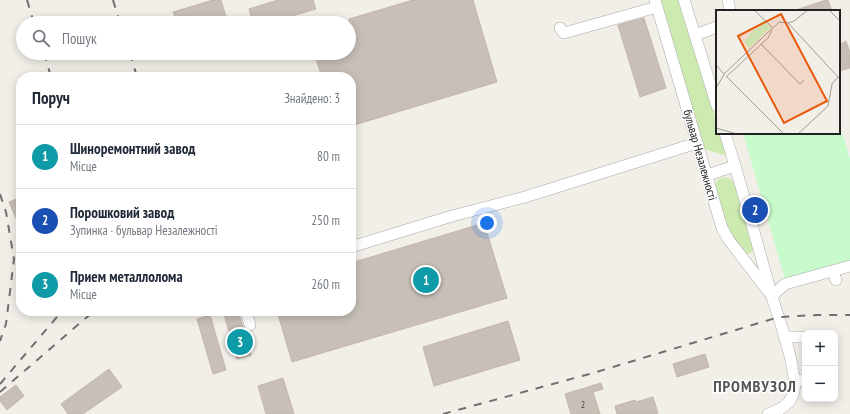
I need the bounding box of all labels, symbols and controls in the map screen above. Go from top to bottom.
inset map [716,10,840,134]
search box [16,16,356,60]
icon: search [30,27,52,49]
text: Пошук [62,29,97,48]
text: Поруч [32,87,70,109]
text: Знайдено: 3 [284,90,340,107]
street label: бульвар Незалежності [680,108,721,202]
text: Шиноремонтний завод [70,139,195,158]
text: 1 [42,148,48,165]
text: 80 m [317,148,340,165]
text: Місце [70,158,97,175]
pin: 2 [742,195,768,225]
text: Порошковий завод [70,203,174,222]
text: 2 [42,212,48,229]
text: 250 m [311,212,340,229]
your location [477,213,497,233]
text: Зупинка · бульвар Незалежності [70,222,218,239]
pin: 1 [413,265,439,295]
text: Прием металлолома [70,267,183,286]
text: 3 [42,276,48,293]
text: 260 m [311,276,340,293]
text: Місце [70,286,97,303]
pin: 3 [227,327,253,357]
map controls [802,330,838,402]
button: + [802,330,838,366]
button: − [802,366,838,402]
district label: ПРОМВУЗОЛ [713,376,797,396]
house number: 2 [581,398,585,411]

